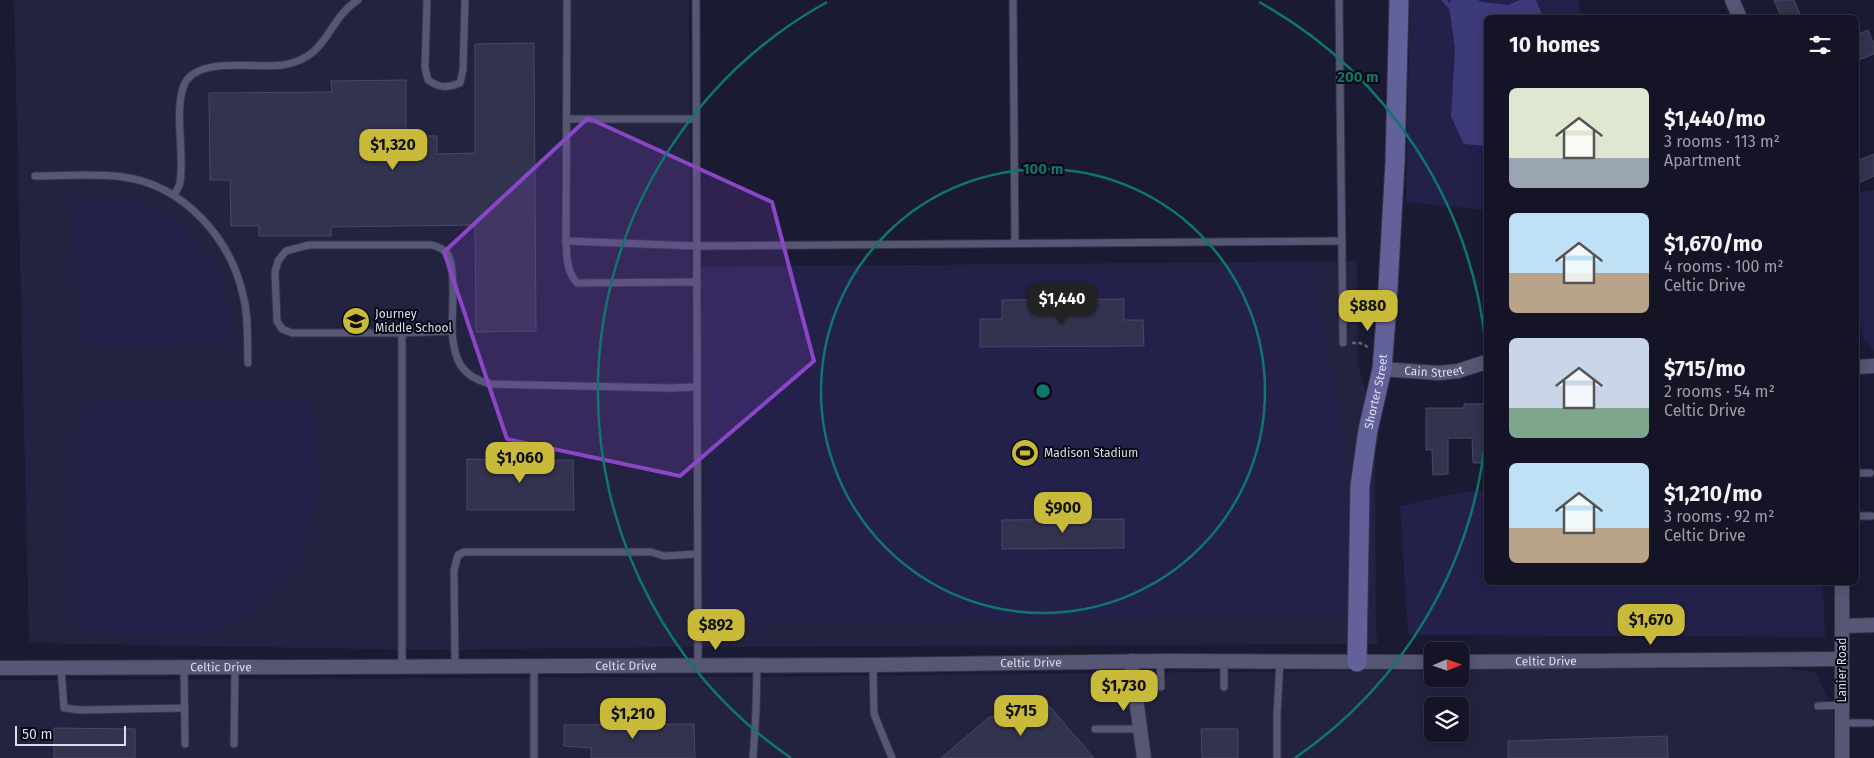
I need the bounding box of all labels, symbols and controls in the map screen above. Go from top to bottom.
icon: filters [1806,31,1834,59]
text: 10 homes [1509,32,1600,58]
text: 200 m [1337,68,1379,86]
text: $1,440/mo [1664,106,1765,132]
icon: home [1549,108,1609,168]
pin: $1,320 [352,128,434,171]
text: 3 rooms · 113 m² [1664,132,1780,151]
text: $1,320 [370,135,416,154]
text: Apartment [1664,151,1741,170]
text: 100 m [1023,160,1063,178]
text: $1,670/mo [1664,231,1763,257]
icon: home [1549,233,1609,293]
text: 4 rooms · 100 m² [1664,257,1784,276]
text: Celtic Drive [1664,276,1746,295]
pin: $1,440 [1021,282,1103,325]
text: $1,440 [1039,289,1085,308]
pin: $880 [1338,290,1398,332]
text: $880 [1350,296,1386,315]
school or university icon: Journey Middle School [341,306,371,336]
place label: Journey Middle School [375,307,453,335]
street label: Shorter Street [1361,353,1390,430]
text: $715/mo [1664,356,1746,382]
icon: home [1549,358,1609,418]
street label: Cain Street [1404,362,1466,380]
centre of rings [1034,382,1052,400]
text: 2 rooms · 54 m² [1664,382,1775,401]
text: Celtic Drive [1664,401,1746,420]
sports icon: Madison Stadium [1010,438,1040,468]
pin: $1,060 [479,442,561,484]
place label: Madison Stadium [1044,446,1138,460]
text: $1,060 [497,448,544,467]
text: $1,210/mo [1664,481,1762,507]
icon: home [1549,483,1609,543]
pin: $900 [1033,492,1093,534]
text: $900 [1045,498,1081,517]
text: 3 rooms · 92 m² [1664,507,1774,526]
text: Celtic Drive [1664,526,1746,545]
pin: $1,670 [1610,604,1692,646]
pin: $892 [686,608,746,651]
text: $1,670 [1629,610,1673,629]
text: $892 [699,615,733,634]
street label: Lanier Road [1835,638,1849,702]
north arrow [1424,642,1469,688]
map controls [1424,642,1469,742]
street label: Celtic Drive [1515,654,1577,669]
street label: Celtic Drive [1000,655,1062,670]
street label: Celtic Drive [595,659,657,673]
street label: Celtic Drive [190,660,252,674]
pin: $1,730 [1083,670,1165,712]
text: $1,730 [1102,676,1146,695]
pin: $715 [991,694,1051,737]
button: layers [1424,697,1469,742]
pin: $1,210 [592,698,674,740]
text: $715 [1005,701,1037,720]
text: $1,210 [611,704,655,723]
scale bar [15,723,126,746]
text: 50 m [22,726,53,743]

